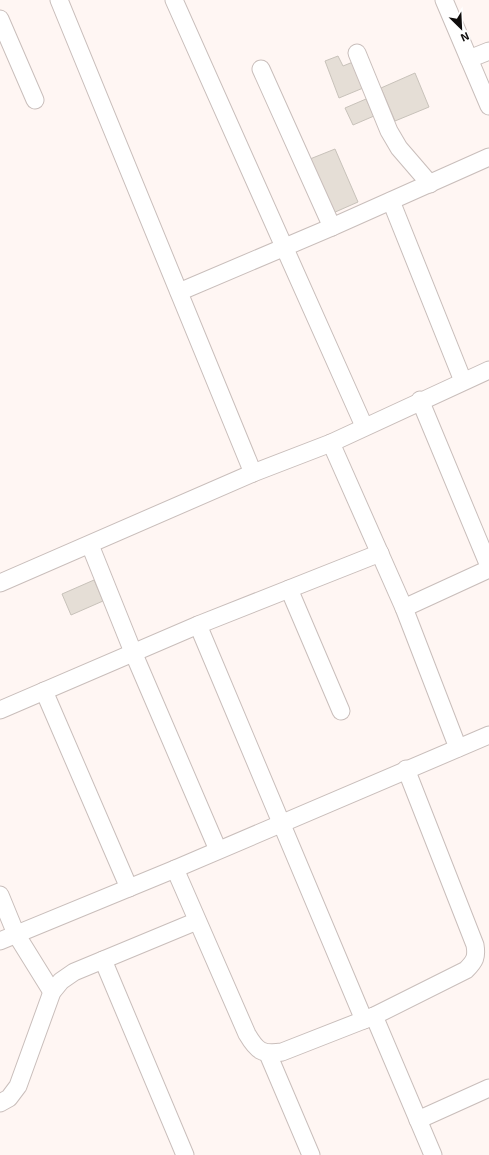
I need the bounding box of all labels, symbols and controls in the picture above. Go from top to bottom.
north arrow [441,8,481,48]
text: N [459,30,472,45]

